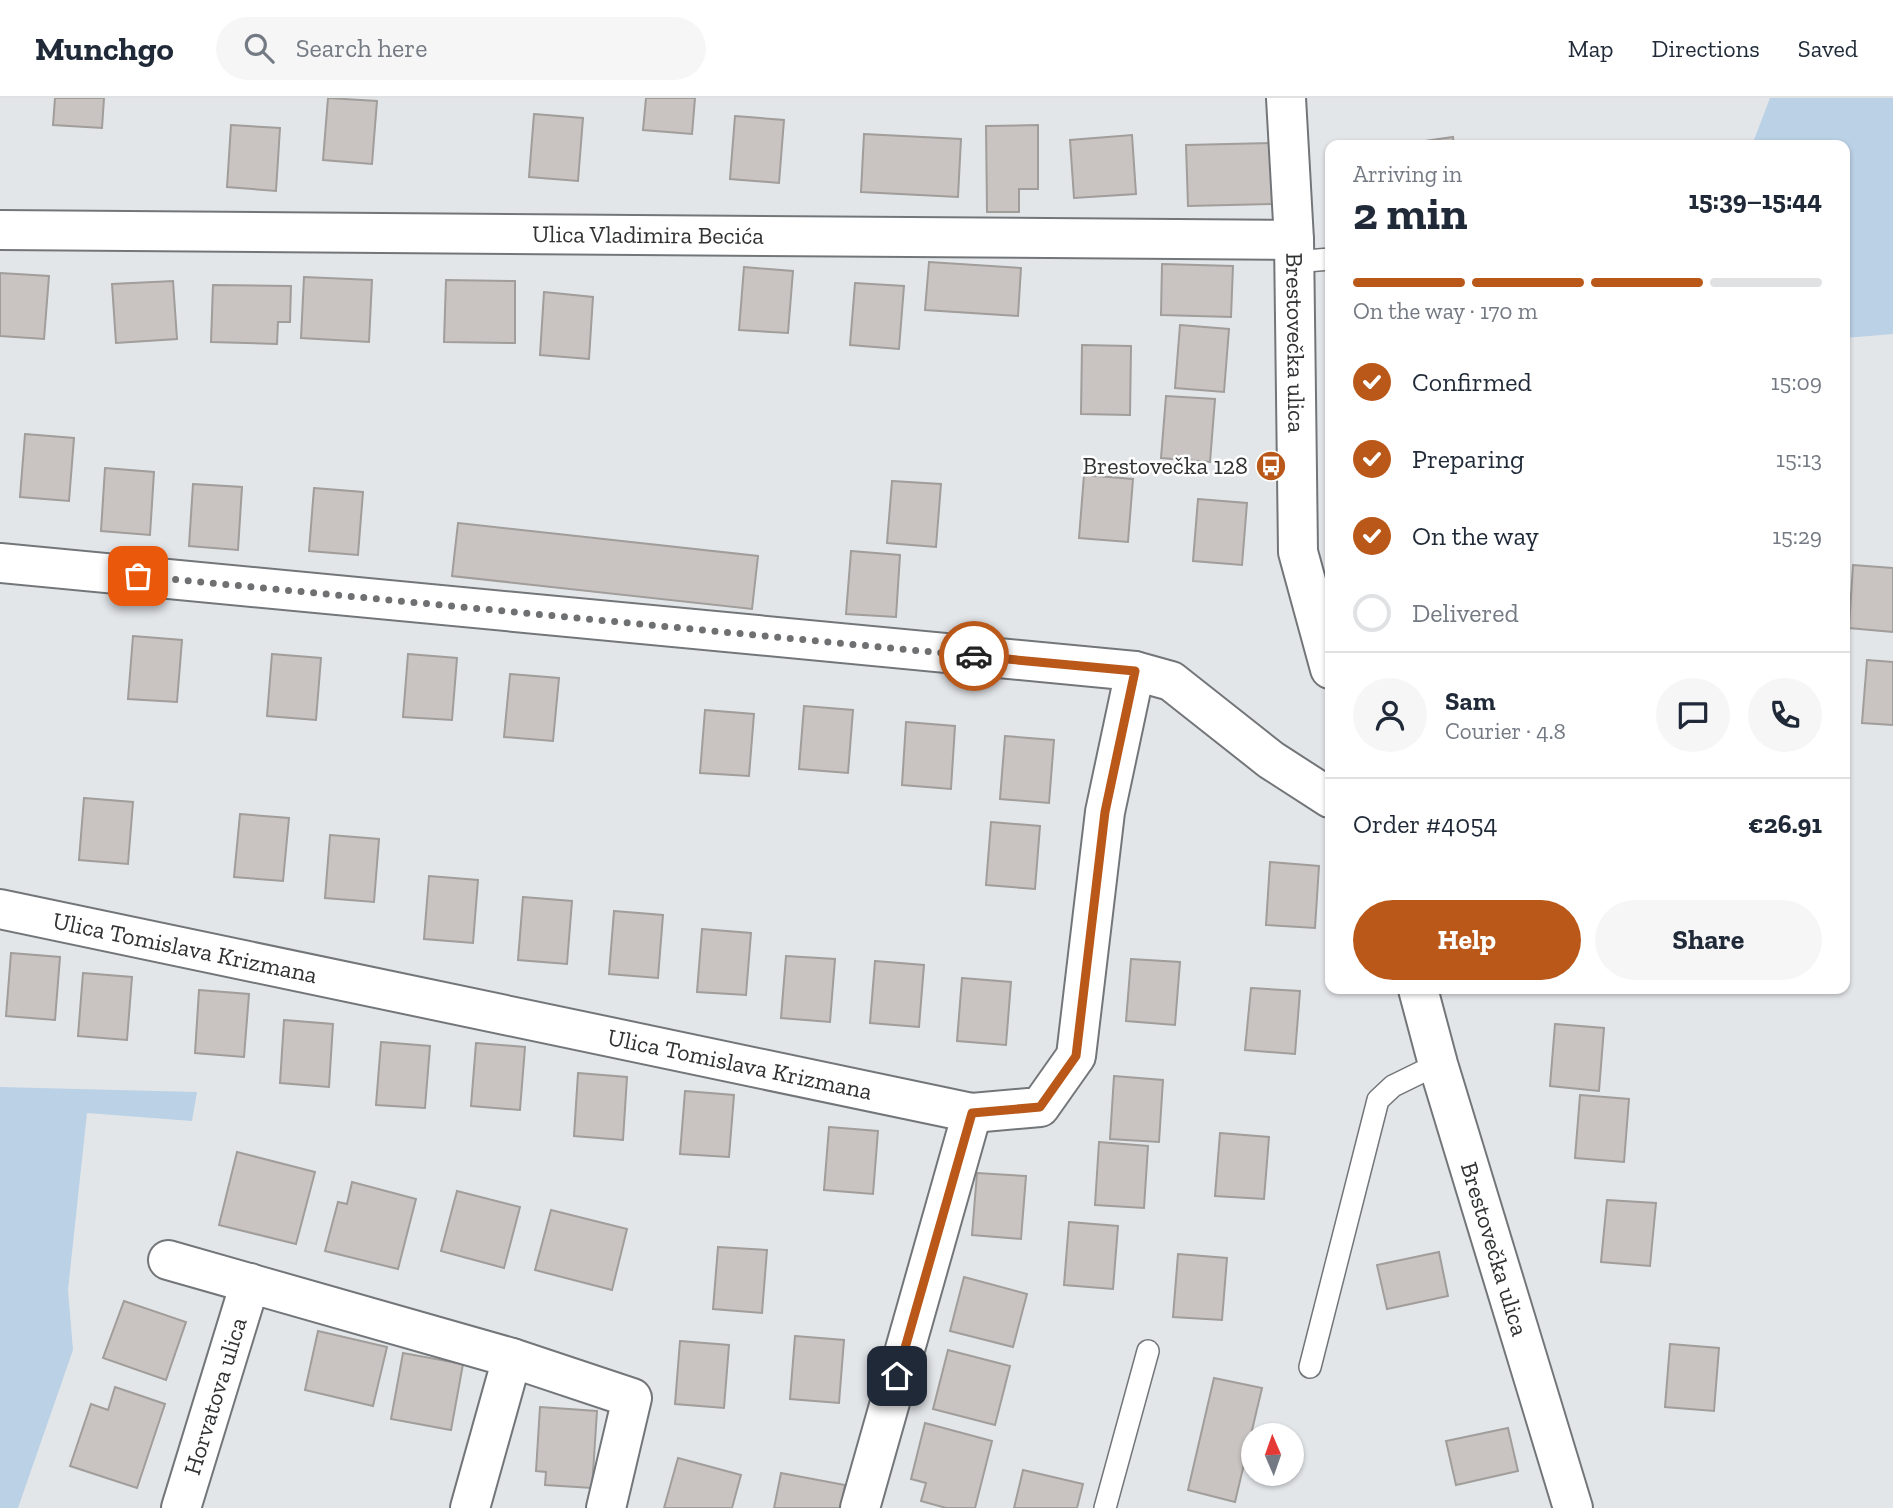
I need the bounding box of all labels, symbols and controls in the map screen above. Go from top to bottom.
search box [216,17,706,80]
text: Munchgo [35,29,174,68]
icon: search [240,29,278,67]
text: Search here [296,32,427,64]
text: Map [1568,34,1614,63]
text: Directions [1652,34,1760,63]
text: Saved [1798,34,1858,63]
text: Arriving in [1353,160,1462,188]
text: 15:39–15:44 [1688,184,1822,216]
text: 2 min [1353,186,1468,241]
street label: Ulica Vladimira Becića [532,219,765,250]
street label: Brestovečka ulica [1280,252,1311,433]
text: On the way · 170 m [1353,297,1538,325]
icon: check [1353,363,1391,401]
text: Confirmed [1412,366,1532,398]
text: 15:09 [1771,368,1822,396]
icon: check [1353,440,1391,478]
text: Preparing [1412,443,1524,475]
text: 15:13 [1776,445,1822,473]
bus stop icon: Brestovečka 128 [1254,449,1288,483]
place label: Brestovečka 128 [1083,451,1248,480]
icon: check [1353,517,1391,555]
text: On the way [1412,520,1539,552]
text: 15:29 [1772,522,1822,550]
pin [108,546,168,606]
icon: bag [119,557,157,595]
text: Delivered [1412,597,1519,629]
courier [939,621,1009,691]
icon: car [955,637,993,675]
button: person [1353,678,1427,752]
button: chat [1656,678,1730,752]
button: phone [1748,678,1822,752]
text: Sam [1445,685,1495,717]
text: Courier · 4.8 [1445,717,1566,745]
text: Order #4054 [1353,808,1497,840]
text: €26.91 [1748,808,1822,840]
button: Help [1353,900,1581,980]
button: Share [1595,900,1822,980]
street label: Ulica Tomislava Krizmana [50,905,320,989]
street label: Ulica Tomislava Krizmana [605,1022,875,1106]
street label: Brestovečka ulica [1455,1158,1535,1340]
street label: Horvatova ulica [177,1313,253,1478]
pin [867,1346,927,1406]
icon: home [878,1357,916,1395]
north arrow [1241,1423,1304,1486]
map controls [1241,1423,1304,1486]

